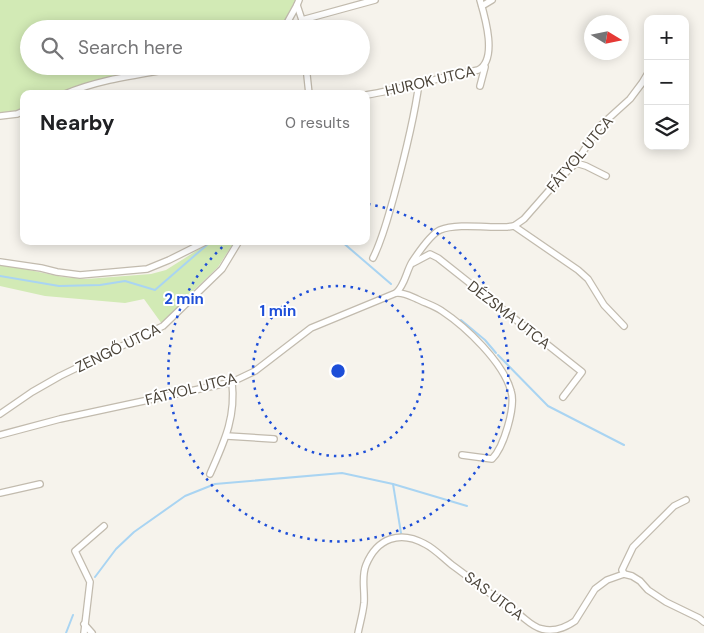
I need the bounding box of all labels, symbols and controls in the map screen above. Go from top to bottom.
north arrow [584,15,629,60]
map controls [644,15,689,150]
button: + [644,15,689,60]
search box [20,20,370,75]
icon: search [38,34,66,62]
text: Search here [78,35,183,60]
button: − [644,60,689,105]
street label: HUROK UTCA [383,61,477,101]
button: layers [644,105,689,150]
text: Nearby [40,109,114,137]
text: 0 results [285,112,350,133]
street label: FÁTYOL UTCA [542,112,618,196]
street label: DÉZSMA UTCA [463,276,555,354]
text: 2 min [164,289,204,309]
text: 1 min [260,301,296,321]
street label: ZENGŐ UTCA [72,319,164,377]
centre of rings [329,362,347,380]
street label: FÁTYOL UTCA [143,368,239,410]
street label: SAS UTCA [460,567,528,625]

